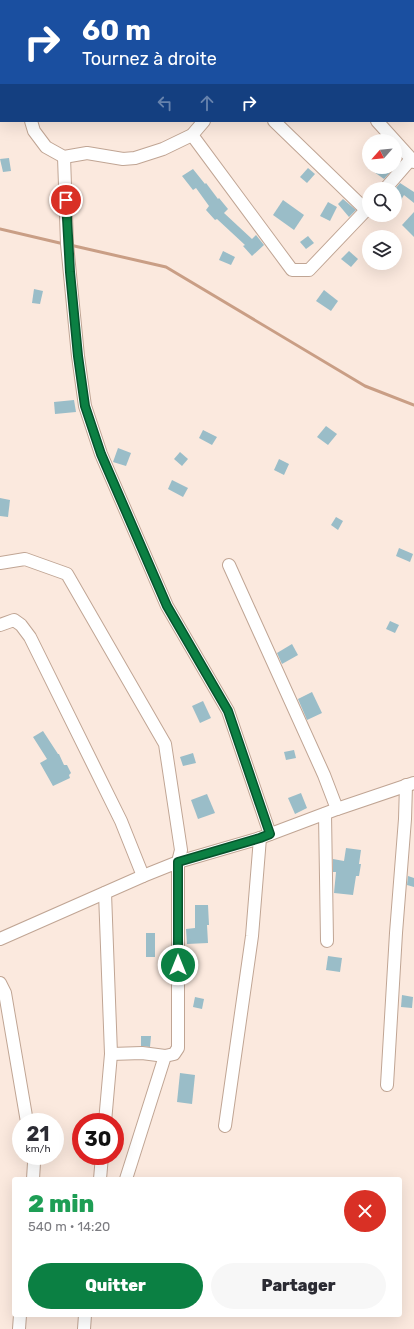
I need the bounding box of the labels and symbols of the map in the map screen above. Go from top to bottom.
north arrow [362,134,402,174]
pin [49,183,83,217]
position arrow [157,944,199,986]
speed limit sign: 30 [72,1113,124,1165]

